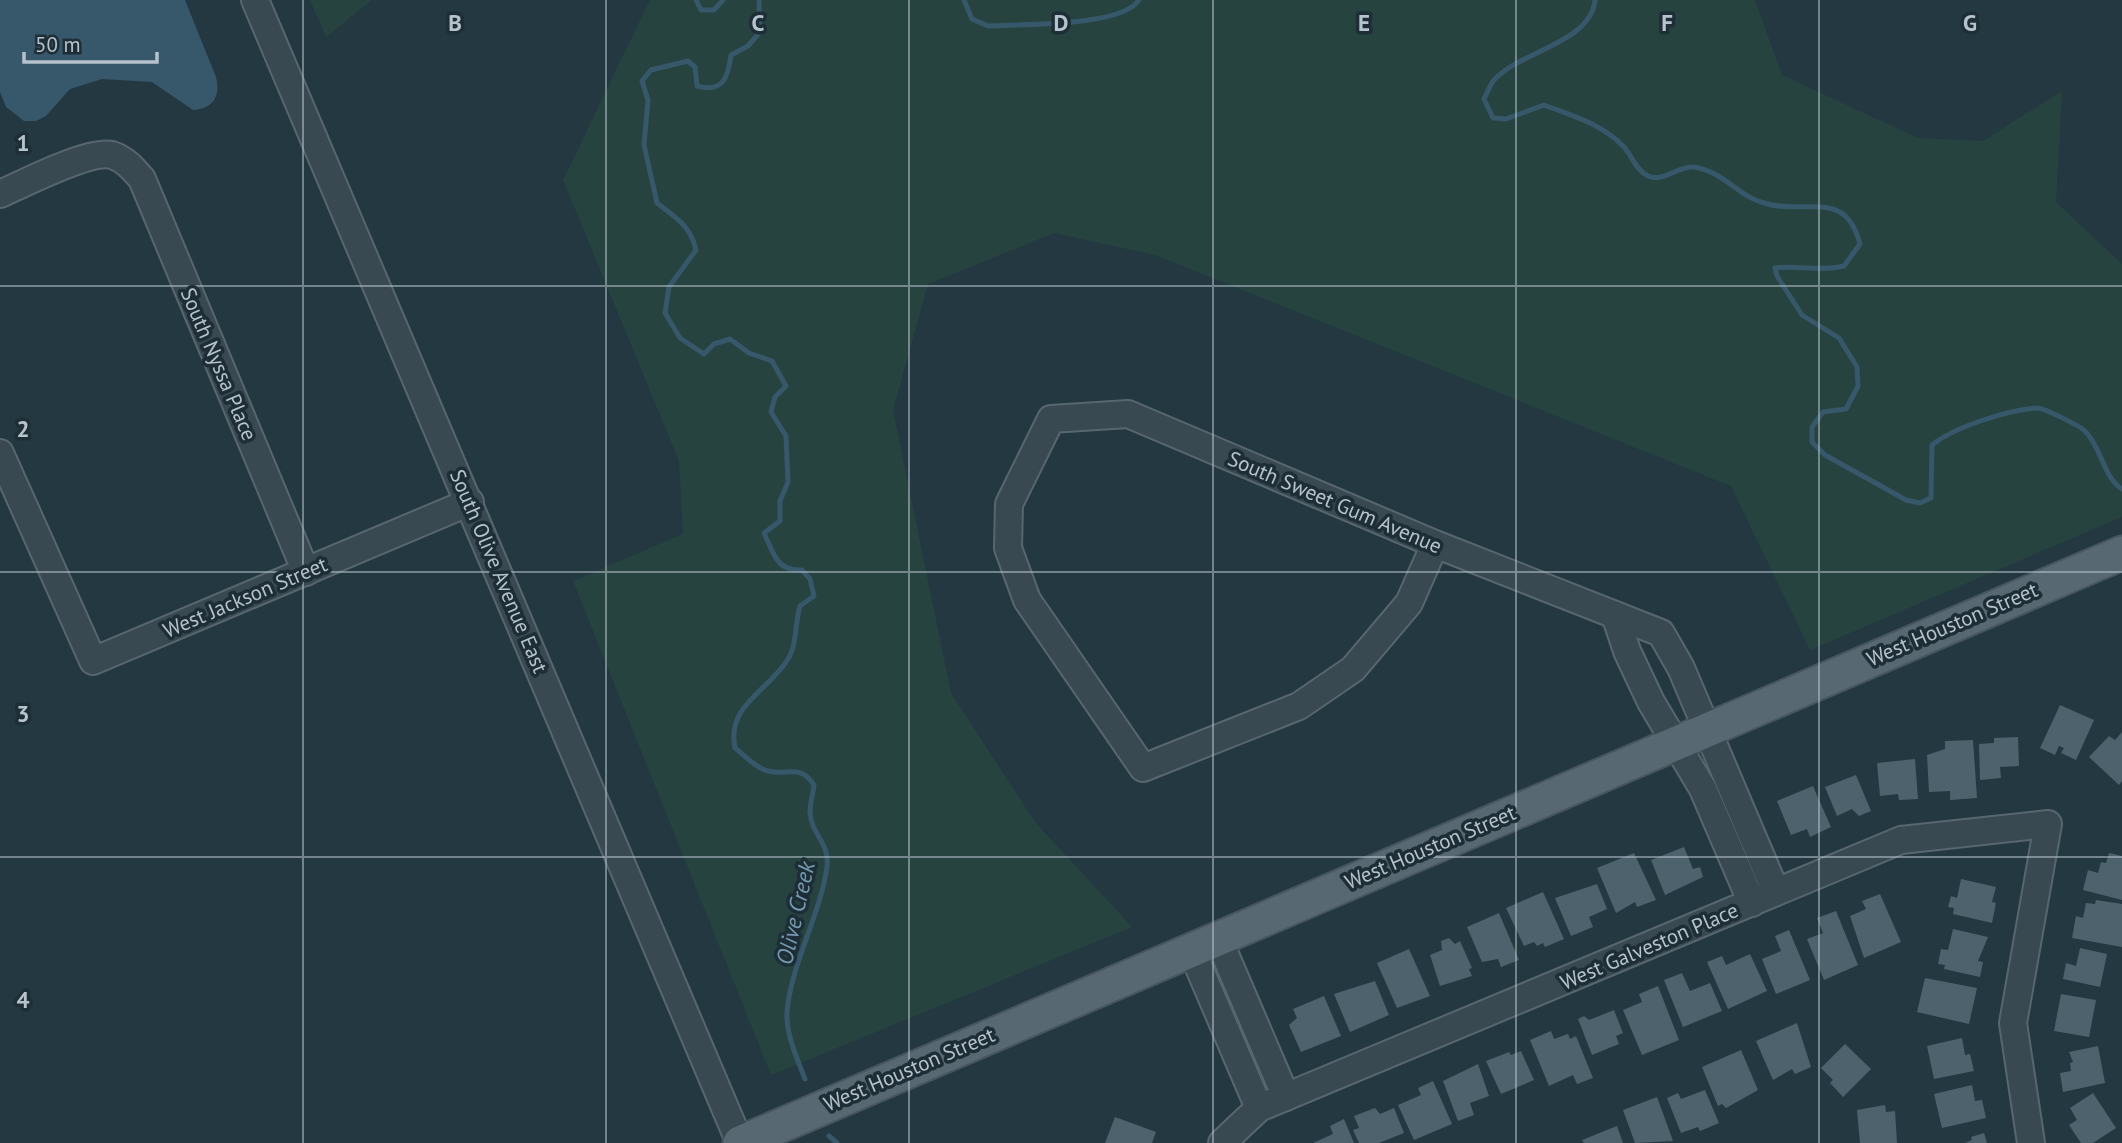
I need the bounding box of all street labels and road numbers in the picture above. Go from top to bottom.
street label: South Nyssa Place [175,283,263,445]
street label: South Sweet Gum Avenue [1224,445,1446,559]
street label: South Olive Avenue East [444,465,554,677]
street label: West Jackson Street [159,550,331,644]
street label: West Houston Street [1862,576,2042,672]
street label: West Houston Street [1340,799,1520,895]
street label: West Galveston Place [1556,896,1742,996]
street label: West Houston Street [819,1021,999,1117]

